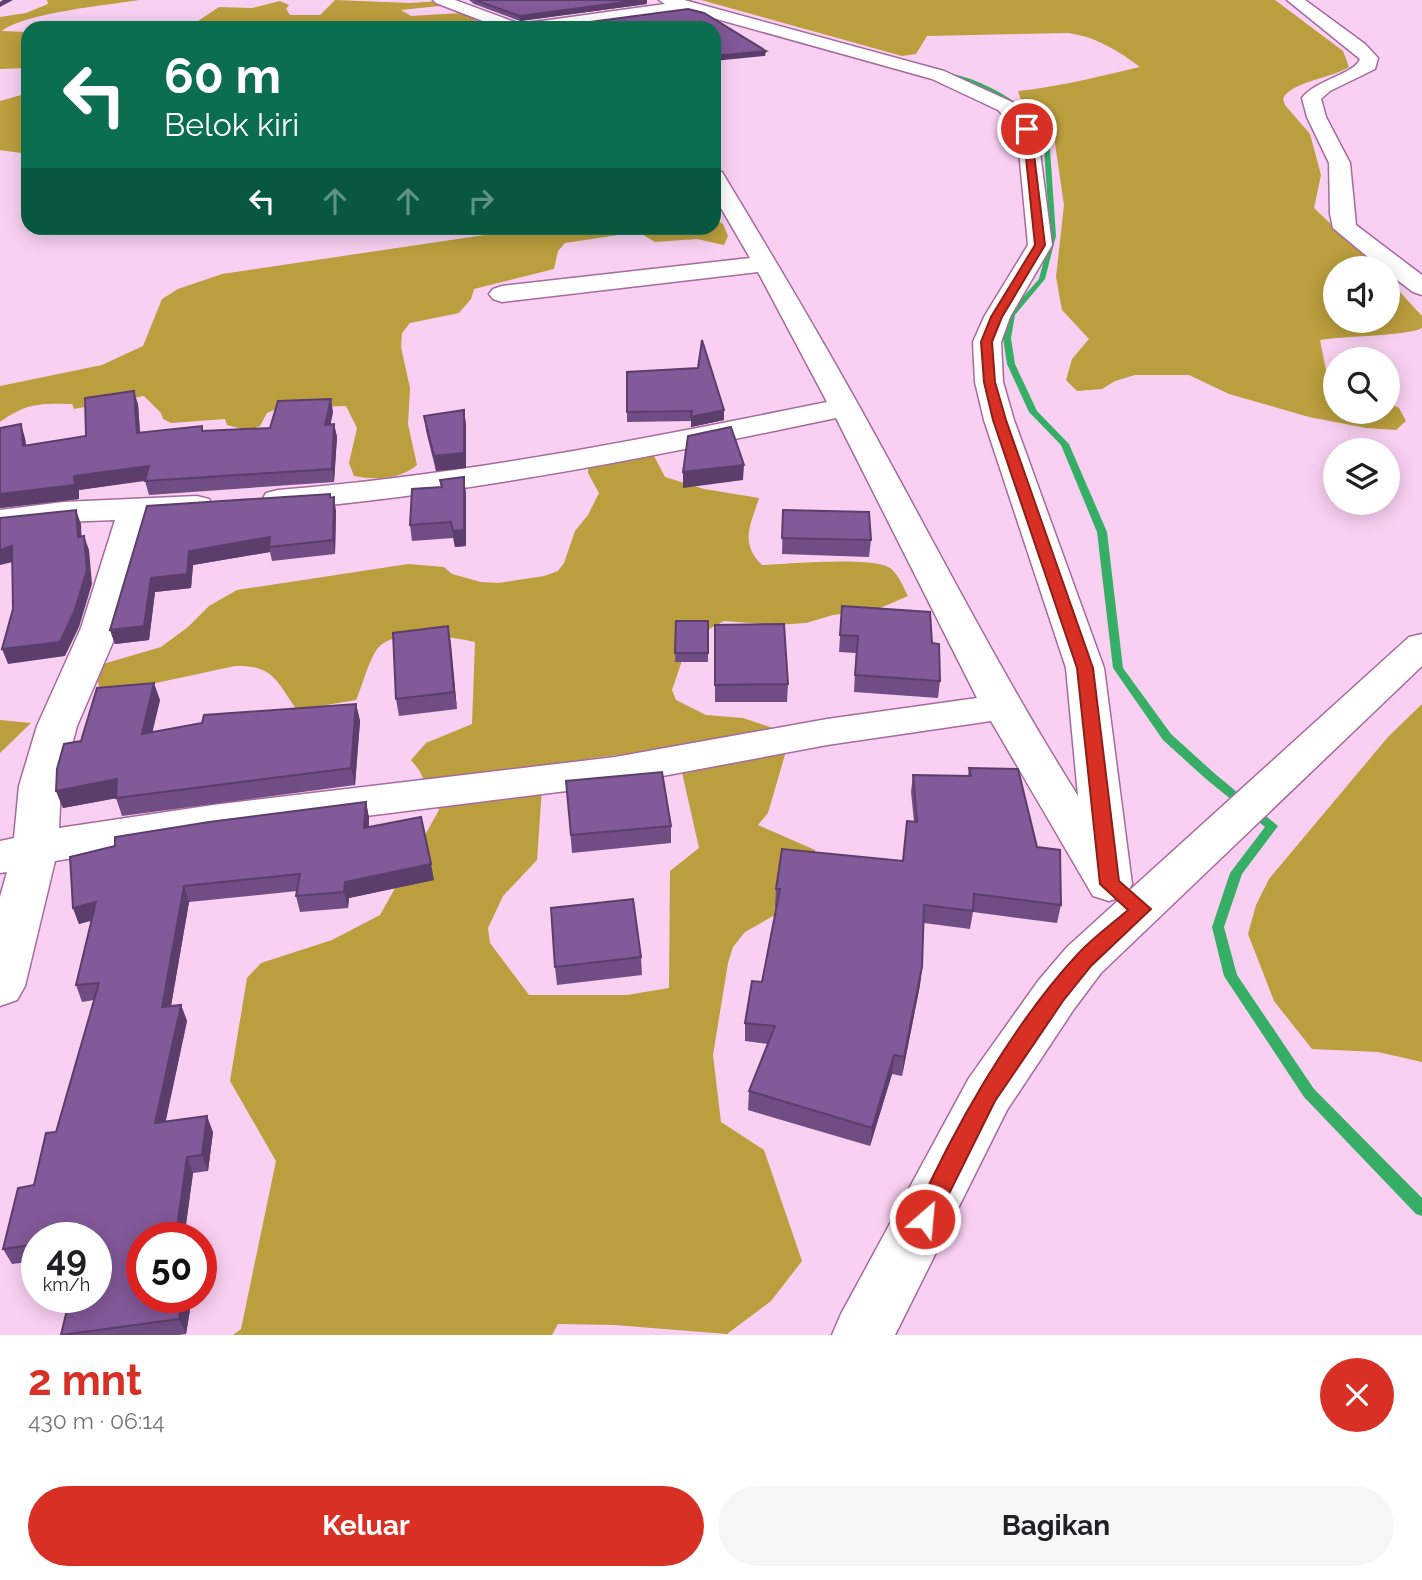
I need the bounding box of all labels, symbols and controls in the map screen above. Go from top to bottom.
text: 60 m [164,47,281,104]
icon: left [49,49,140,140]
pin [997,99,1057,159]
text: Belok kiri [164,106,299,143]
icon: arrive [1008,110,1046,148]
icon: left [243,182,281,220]
icon: ahead [316,182,354,220]
icon: ahead [389,182,427,220]
icon: right [462,182,500,220]
map controls [1323,256,1400,515]
button: sound [1323,256,1400,333]
button: search [1323,347,1400,424]
button: layers [1323,438,1400,515]
position arrow [888,1182,962,1256]
speed limit sign: 50 [126,1222,217,1313]
text: 49 [46,1238,87,1279]
text: km/h [43,1274,90,1295]
text: 2 mnt [28,1356,142,1405]
button: close [1320,1358,1394,1432]
text: 430 m · 06:14 [28,1407,165,1434]
button: Keluar [28,1486,704,1566]
button: Bagikan [718,1486,1394,1566]

